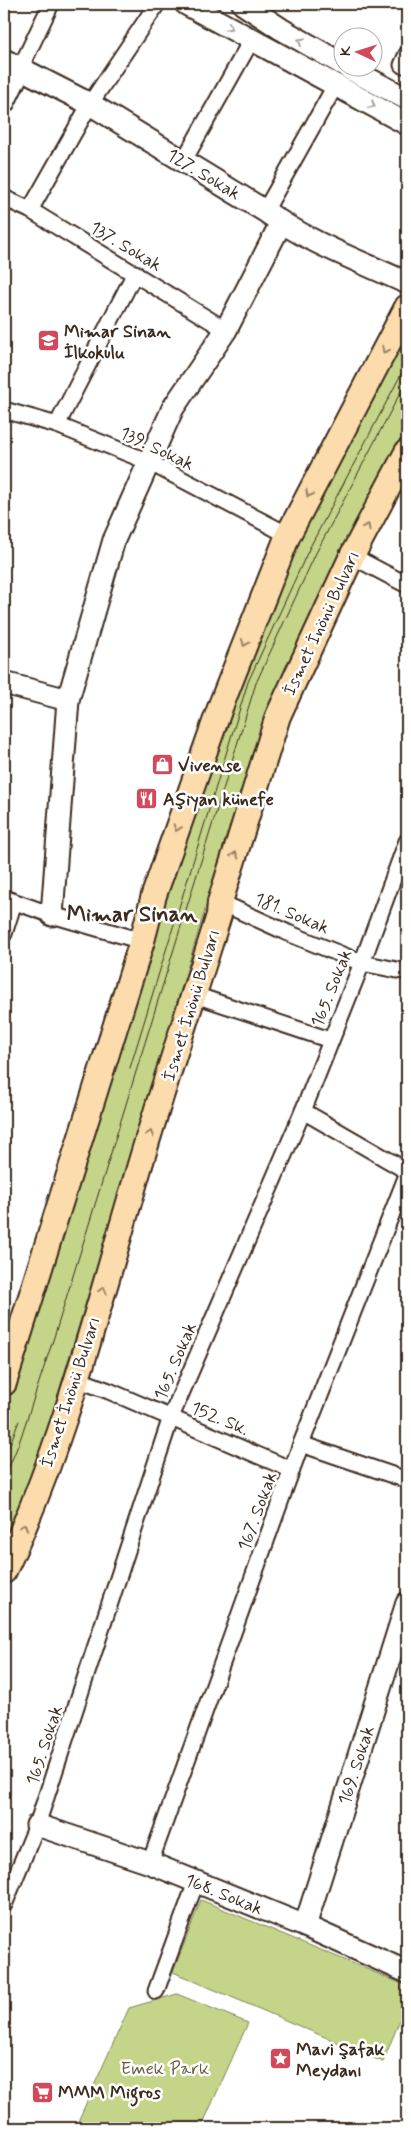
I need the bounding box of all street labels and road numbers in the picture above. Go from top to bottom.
street label: 127. Sokak [162,144,245,206]
street label: 137. Sokak [85,216,166,278]
street label: 139. Sokak [116,421,198,477]
street label: İsmet İnönü Bulvarı [278,547,366,700]
street label: 181. Sokak [251,887,333,940]
street label: İsmet İnönü Bulvarı [158,927,226,1084]
street label: 165. Sokak [305,946,358,1031]
street label: İsmet İnönü Bulvarı [35,1314,107,1471]
street label: 165. Sokak [149,1319,203,1404]
street label: 152. Sk. [187,1396,252,1442]
street label: 167. Sokak [233,1469,283,1554]
street label: 165. Sokak [21,1702,69,1788]
street label: 169. Sokak [333,1723,381,1808]
street label: 168. Sokak [181,1868,266,1921]

